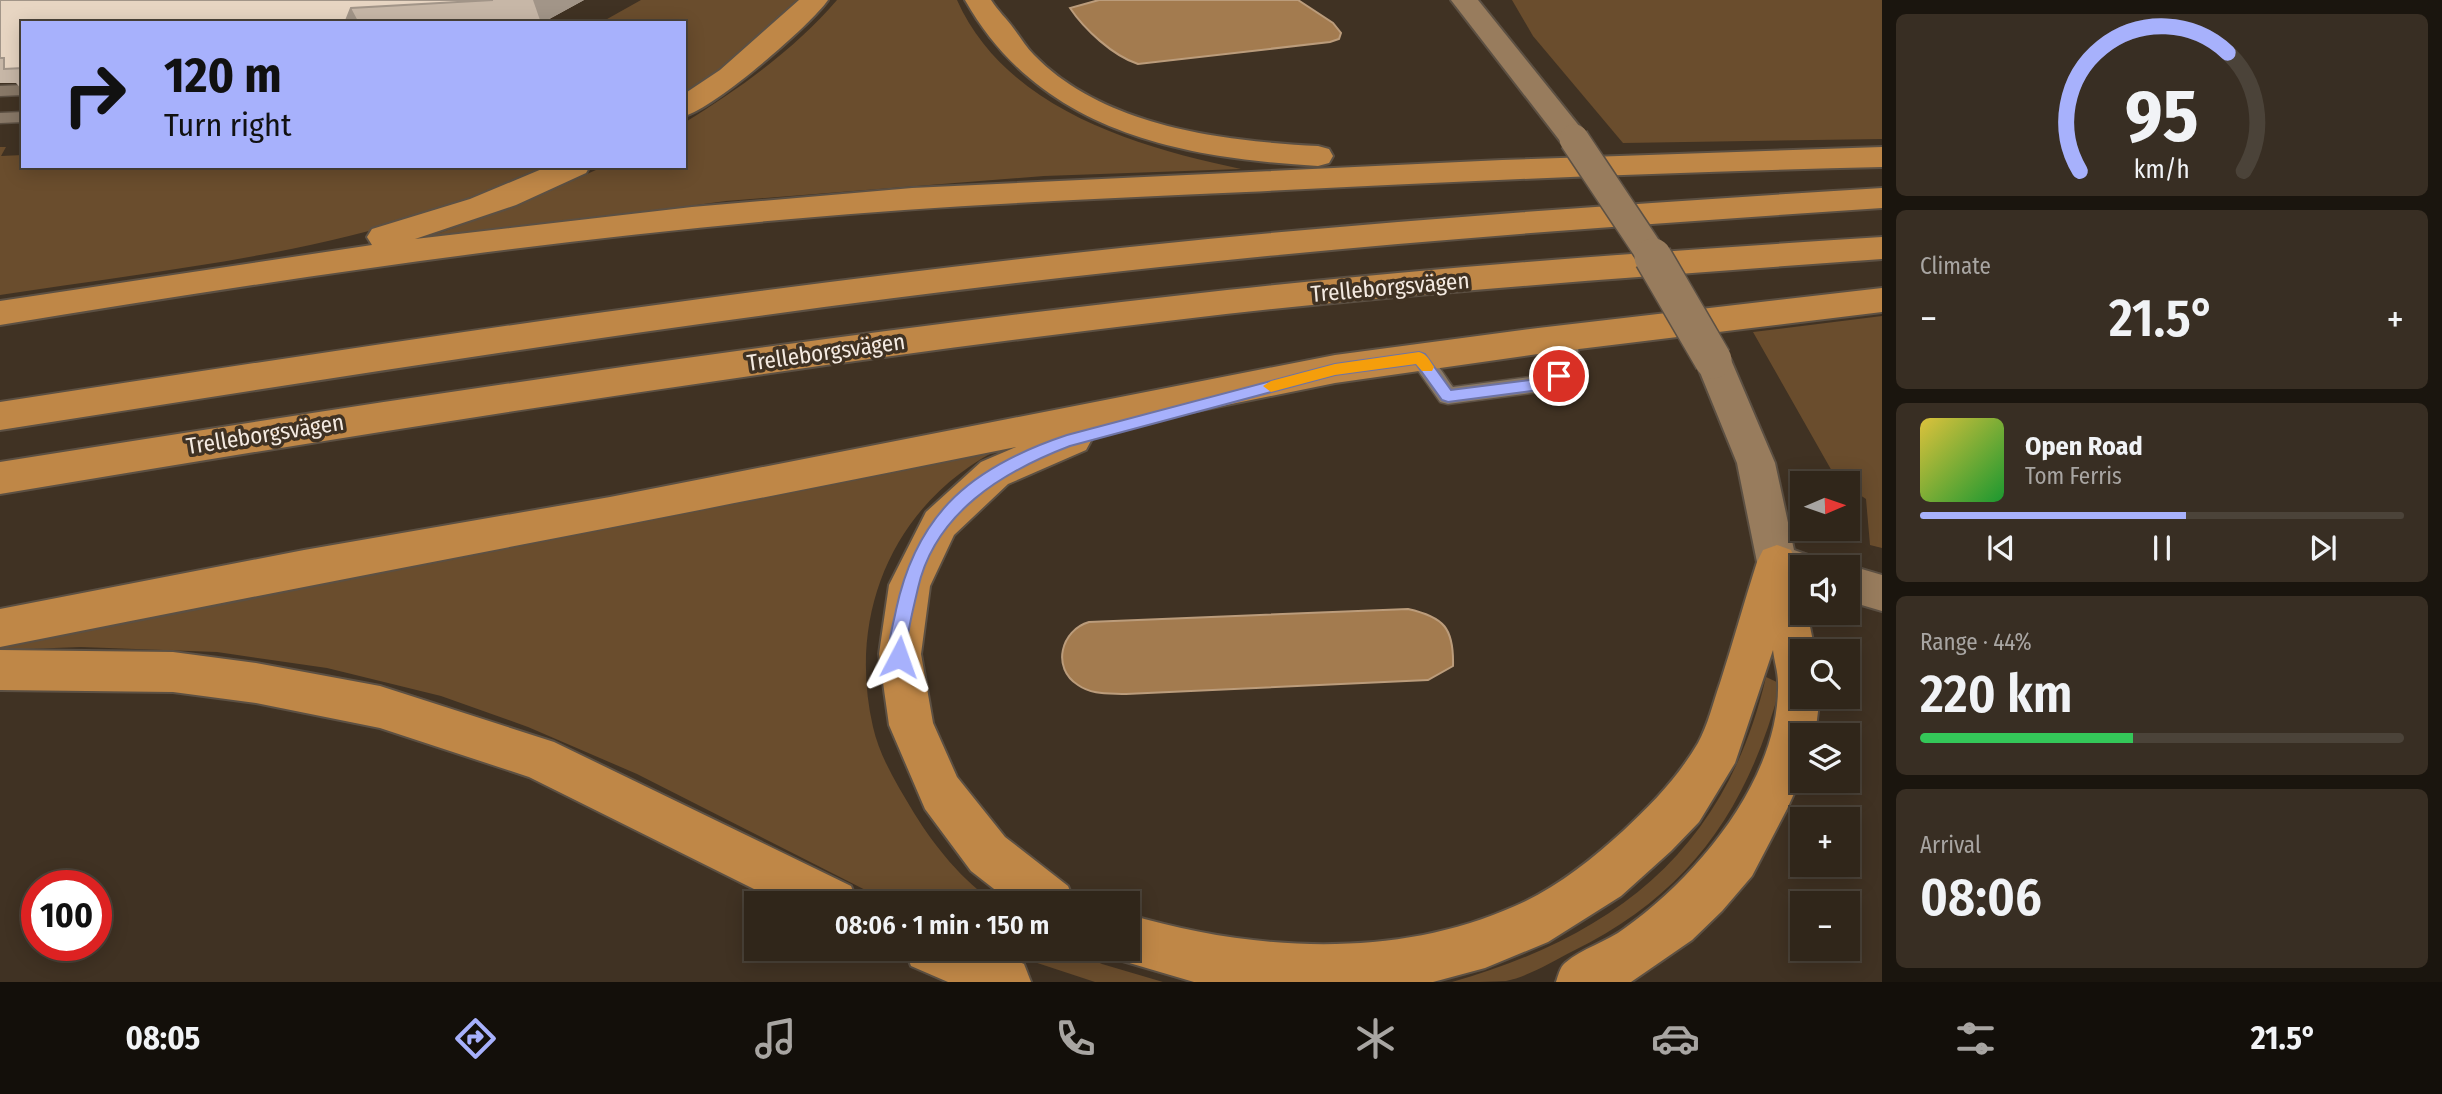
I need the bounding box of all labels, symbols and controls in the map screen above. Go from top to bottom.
text: 120 m [164,46,282,105]
icon: right [49,49,140,140]
text: 95 [2125,73,2199,160]
text: Turn right [164,106,291,144]
text: km/h [2134,155,2190,185]
text: Climate [1920,252,1991,280]
street label: Trelleborgsvägen [1309,266,1471,308]
text: 21.5° [2109,287,2215,350]
text: − [1920,296,1937,342]
text: + [2387,296,2404,342]
street label: Trelleborgsvägen [745,327,907,377]
pin [1529,346,1589,406]
icon: arrive [1540,357,1578,395]
street label: Trelleborgsvägen [184,408,346,460]
text: Open Road [2025,431,2143,462]
text: Tom Ferris [2025,462,2122,490]
north arrow [1790,471,1860,541]
map controls [1790,471,1860,961]
icon: previous [1982,529,2020,567]
icon: pause [2143,529,2181,567]
icon: next [2304,529,2342,567]
button: sound [1790,555,1860,625]
position arrow [862,620,936,694]
text: Range · 44% [1920,628,2032,656]
button: search [1790,639,1860,709]
text: 220 km [1920,663,2073,726]
button: layers [1790,723,1860,793]
button: + [1790,807,1860,877]
text: Arrival [1920,831,1981,859]
text: 08:06 [1920,866,2042,929]
speed limit sign: 100 [21,870,112,961]
button: − [1790,891,1860,961]
text: 08:06 · 1 min · 150 m [835,910,1049,941]
icon: directions [451,1014,500,1063]
icon: music [751,1014,800,1063]
icon: phone [1051,1014,1100,1063]
icon: climate [1351,1014,1400,1063]
icon: car [1651,1014,1700,1063]
icon: filters [1951,1014,2000,1063]
text: 08:05 [125,1019,200,1057]
text: 21.5° [2251,1019,2317,1057]

